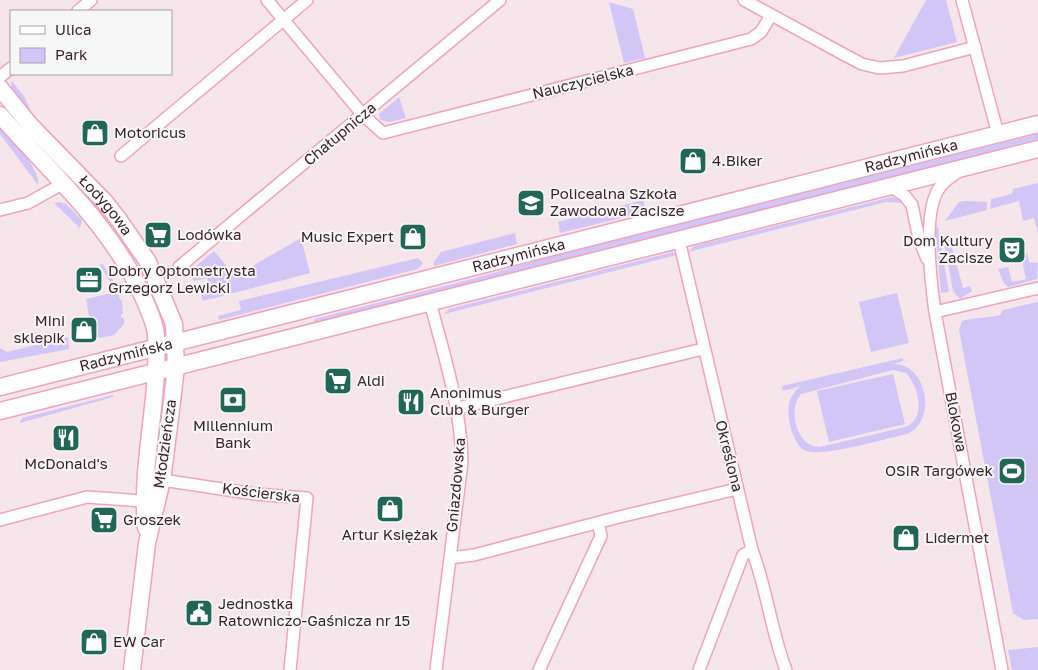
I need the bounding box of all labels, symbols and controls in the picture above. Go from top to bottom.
legend [10,10,172,75]
text: Ulica [55,20,91,38]
text: Park [55,45,88,63]
street label: Nauczycielska [530,60,635,102]
street label: Chałupnicza [300,98,379,169]
shop icon: Motoricus [80,118,110,148]
place label: Motoricus [114,123,186,141]
street label: Radzymińska [863,135,959,176]
shop icon: 4.Biker [678,146,708,176]
place label: 4.Biker [712,151,763,169]
street label: Łodygowa [76,171,137,238]
place label: Policealna Szkoła Zawodowa Zacisze [550,184,685,219]
school or university icon: Policealna Szkoła Zawodowa Zacisze [516,188,546,218]
supermarket icon: Lodówka [143,220,173,250]
shop icon: Music Expert [398,222,428,252]
place label: Lodówka [177,225,241,243]
place label: Music Expert [301,227,394,245]
place label: Dom Kultury Zacisze [903,231,994,266]
street label: Radzymińska [470,234,567,275]
theatre icon: Dom Kultury Zacisze [997,235,1027,265]
place label: Dobry Optometrysta Grzegorz Lewicki [108,261,256,296]
office icon: Dobry Optometrysta Grzegorz Lewicki [74,265,104,295]
place label: Mini sklepik [14,311,66,346]
shop icon: Mini sklepik [69,315,99,345]
street label: Radzymińska [77,334,174,375]
supermarket icon: Aldi [323,366,353,396]
place label: Aldi [357,371,385,389]
place label: Anonimus Club & Burger [430,383,530,418]
bank icon: Millennium Bank [218,385,248,415]
restaurant icon: Anonimus Club & Burger [396,387,426,417]
street label: Blokowa [942,390,972,453]
street label: Młodzieńcza [149,398,179,490]
place label: Millennium Bank [193,416,273,451]
street label: Określona [712,418,748,493]
restaurant icon: McDonald's [51,423,81,453]
street label: Gniazdowska [442,437,468,533]
place label: McDonald's [24,454,108,472]
sports icon: OSiR Targówek [997,456,1027,486]
place label: OSiR Targówek [885,461,994,479]
street label: Kościerska [221,478,301,506]
shop icon: Artur Księżak [375,494,405,524]
supermarket icon: Groszek [89,505,119,535]
place label: Groszek [123,510,182,528]
shop icon: Lidermet [891,523,921,553]
place label: Artur Księżak [342,525,439,543]
place label: Lidermet [925,528,989,546]
place label: Jednostka Ratowniczo-Gaśnicza nr 15 [218,594,410,629]
public building icon: Jednostka Ratowniczo-Gaśnicza nr 15 [184,598,214,628]
shop icon: EW Car [79,627,109,657]
place label: EW Car [113,632,165,650]

